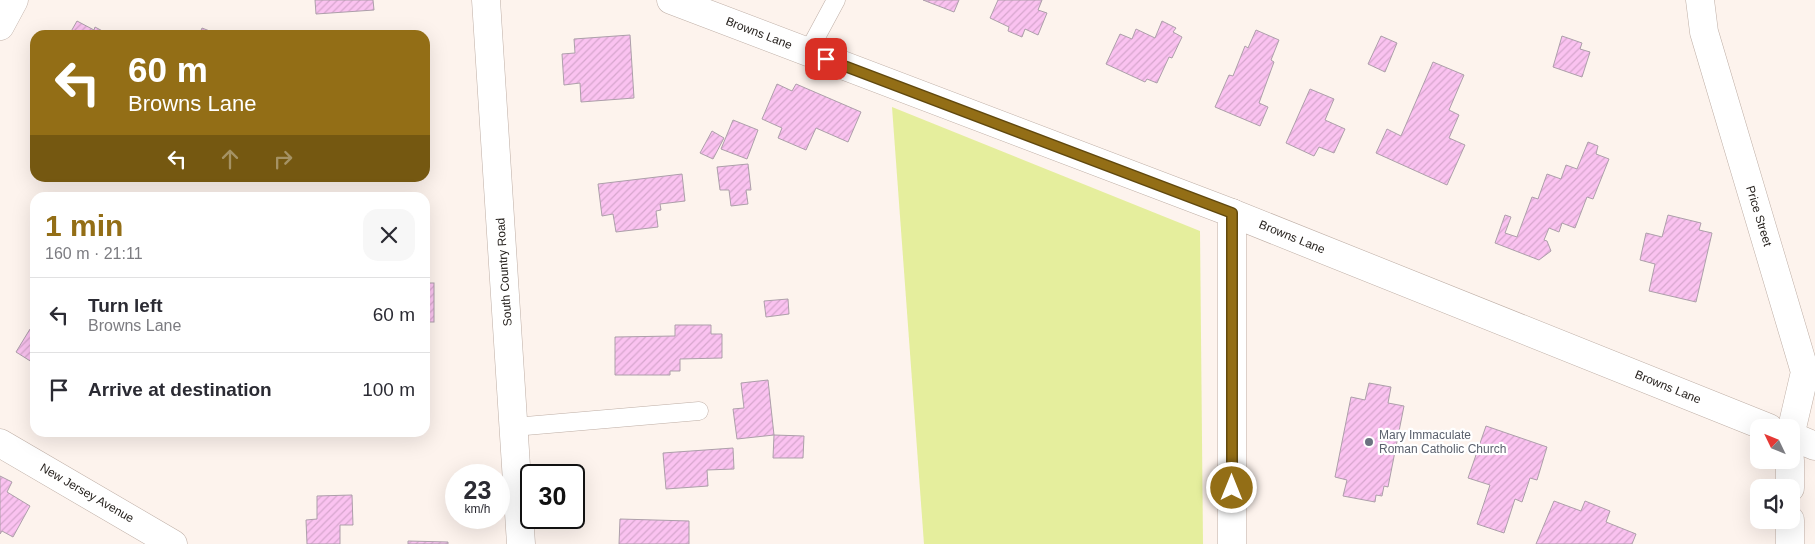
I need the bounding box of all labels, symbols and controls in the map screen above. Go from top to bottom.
street label: Browns Lane [724,14,795,52]
pin [805,38,847,80]
icon: arrive [812,45,840,73]
icon: left [45,50,110,115]
text: 60 m [128,50,208,89]
text: Browns Lane [128,91,256,116]
icon: left [163,145,191,173]
icon: ahead [216,145,244,173]
icon: right [269,145,297,173]
street label: Price Street [1743,184,1775,249]
text: 1 min [45,209,123,242]
button: close [363,209,415,261]
street label: South Country Road [493,217,515,327]
street label: Browns Lane [1257,217,1327,257]
text: 160 m · 21:11 [45,245,143,262]
text: Turn left [88,295,163,316]
icon: left [45,301,73,329]
text: 60 m [373,304,415,325]
text: Browns Lane [88,317,181,334]
street label: Browns Lane [1633,367,1703,407]
icon: arrive [45,376,73,404]
text: Arrive at destination [88,379,272,400]
text: 100 m [362,379,415,400]
north arrow [1750,419,1800,469]
map controls [1750,419,1800,529]
place label: Mary Immaculate Roman Catholic Church [1379,428,1506,456]
marker: Mary Immaculate Roman Catholic Church [1363,436,1375,448]
street label: New Jersey Avenue [38,460,137,526]
position arrow [1205,461,1257,513]
speed limit sign: 30 [520,464,585,529]
text: 23 [464,476,491,504]
button: sound [1750,479,1800,529]
text: km/h [464,502,491,516]

